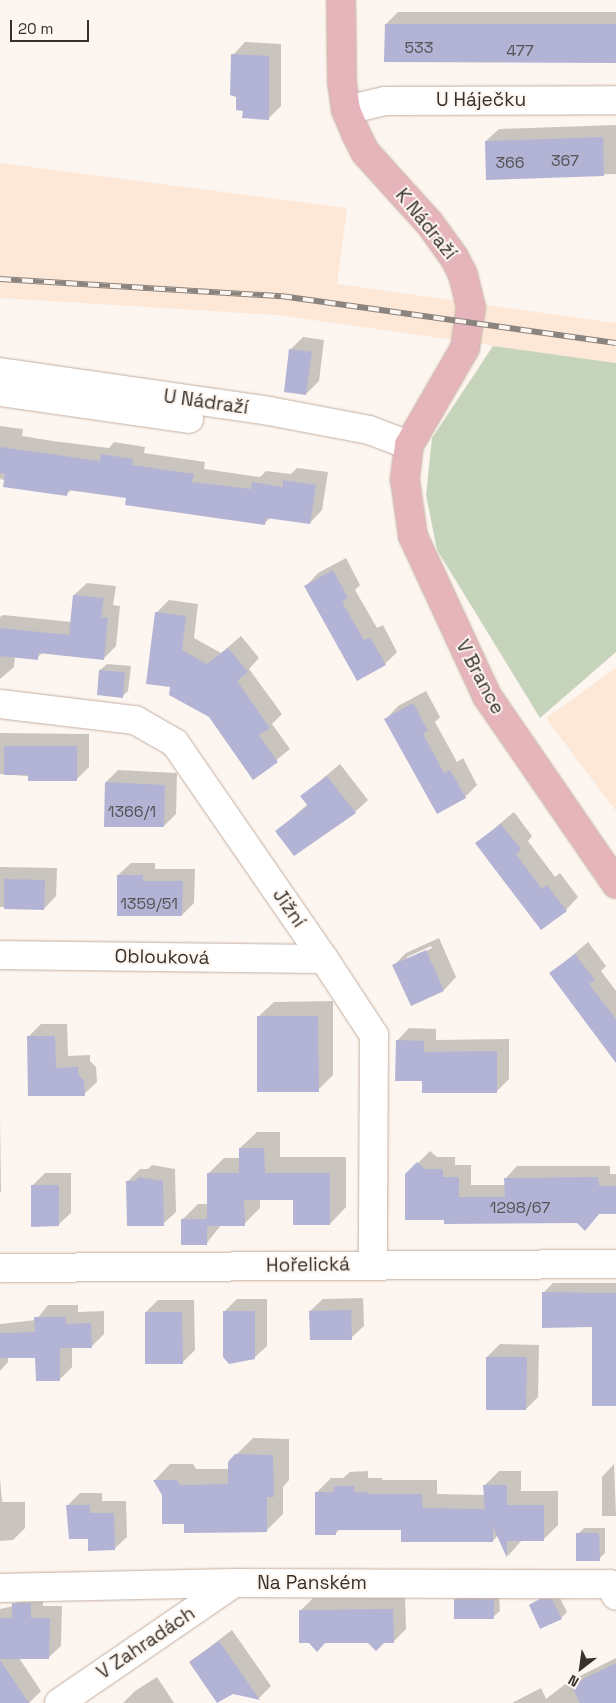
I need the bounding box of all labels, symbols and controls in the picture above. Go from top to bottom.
scale bar [12,10,91,42]
text: 20 m [18,19,53,38]
house number: 533 [405,38,433,58]
house number: 477 [506,41,534,61]
street label: U Háječku [436,89,526,111]
house number: 367 [551,151,579,171]
house number: 366 [495,153,525,173]
street label: K Nádraží [391,184,461,264]
street label: U Nádraží [162,385,250,419]
street label: V Brance [451,636,509,718]
house number: 1366/1 [108,802,156,822]
street label: Jižní [268,884,310,932]
house number: 1359/51 [120,894,178,914]
street label: Oblouková [114,945,210,969]
house number: 1298/67 [490,1198,550,1218]
street label: Hořelická [266,1253,350,1277]
street label: Na Panském [257,1572,367,1594]
street label: V Zahradách [93,1602,199,1684]
north arrow [556,1643,606,1693]
text: N [565,1671,582,1691]

